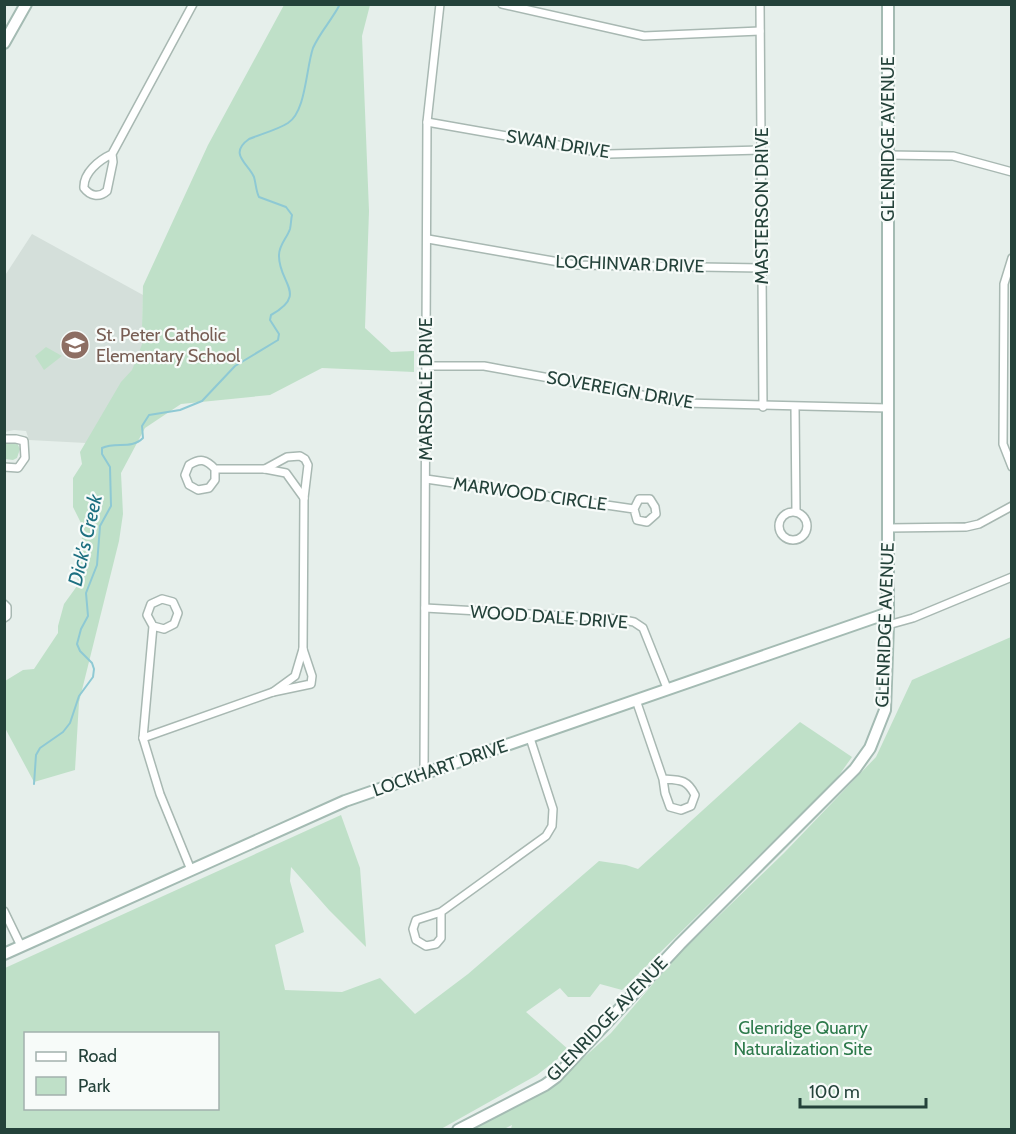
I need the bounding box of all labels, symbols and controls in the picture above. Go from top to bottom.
street label: GLENRIDGE AVENUE [877,56,899,222]
street label: SWAN DRIVE [505,125,611,163]
street label: MASTERSON DRIVE [751,127,773,285]
street label: LOCHINVAR DRIVE [555,250,705,278]
street label: MARSDALE DRIVE [415,317,437,461]
place label: St. Peter Catholic Elementary School [96,324,241,367]
school or university icon: St. Peter Catholic Elementary School [59,329,91,361]
street label: SOVEREIGN DRIVE [545,366,695,414]
street label: MARWOOD CIRCLE [452,472,608,516]
water label: Dick's Creek [63,491,107,588]
street label: GLENRIDGE AVENUE [871,542,899,708]
street label: WOOD DALE DRIVE [469,601,629,633]
street label: LOCKHART DRIVE [370,735,510,801]
street label: GLENRIDGE AVENUE [542,952,672,1086]
park label: Glenridge Quarry Naturalization Site [734,1017,872,1060]
legend [24,1032,219,1110]
text: Road [78,1045,117,1067]
scale bar [800,1071,926,1109]
text: Park [78,1075,111,1097]
text: 100 m [809,1081,860,1103]

